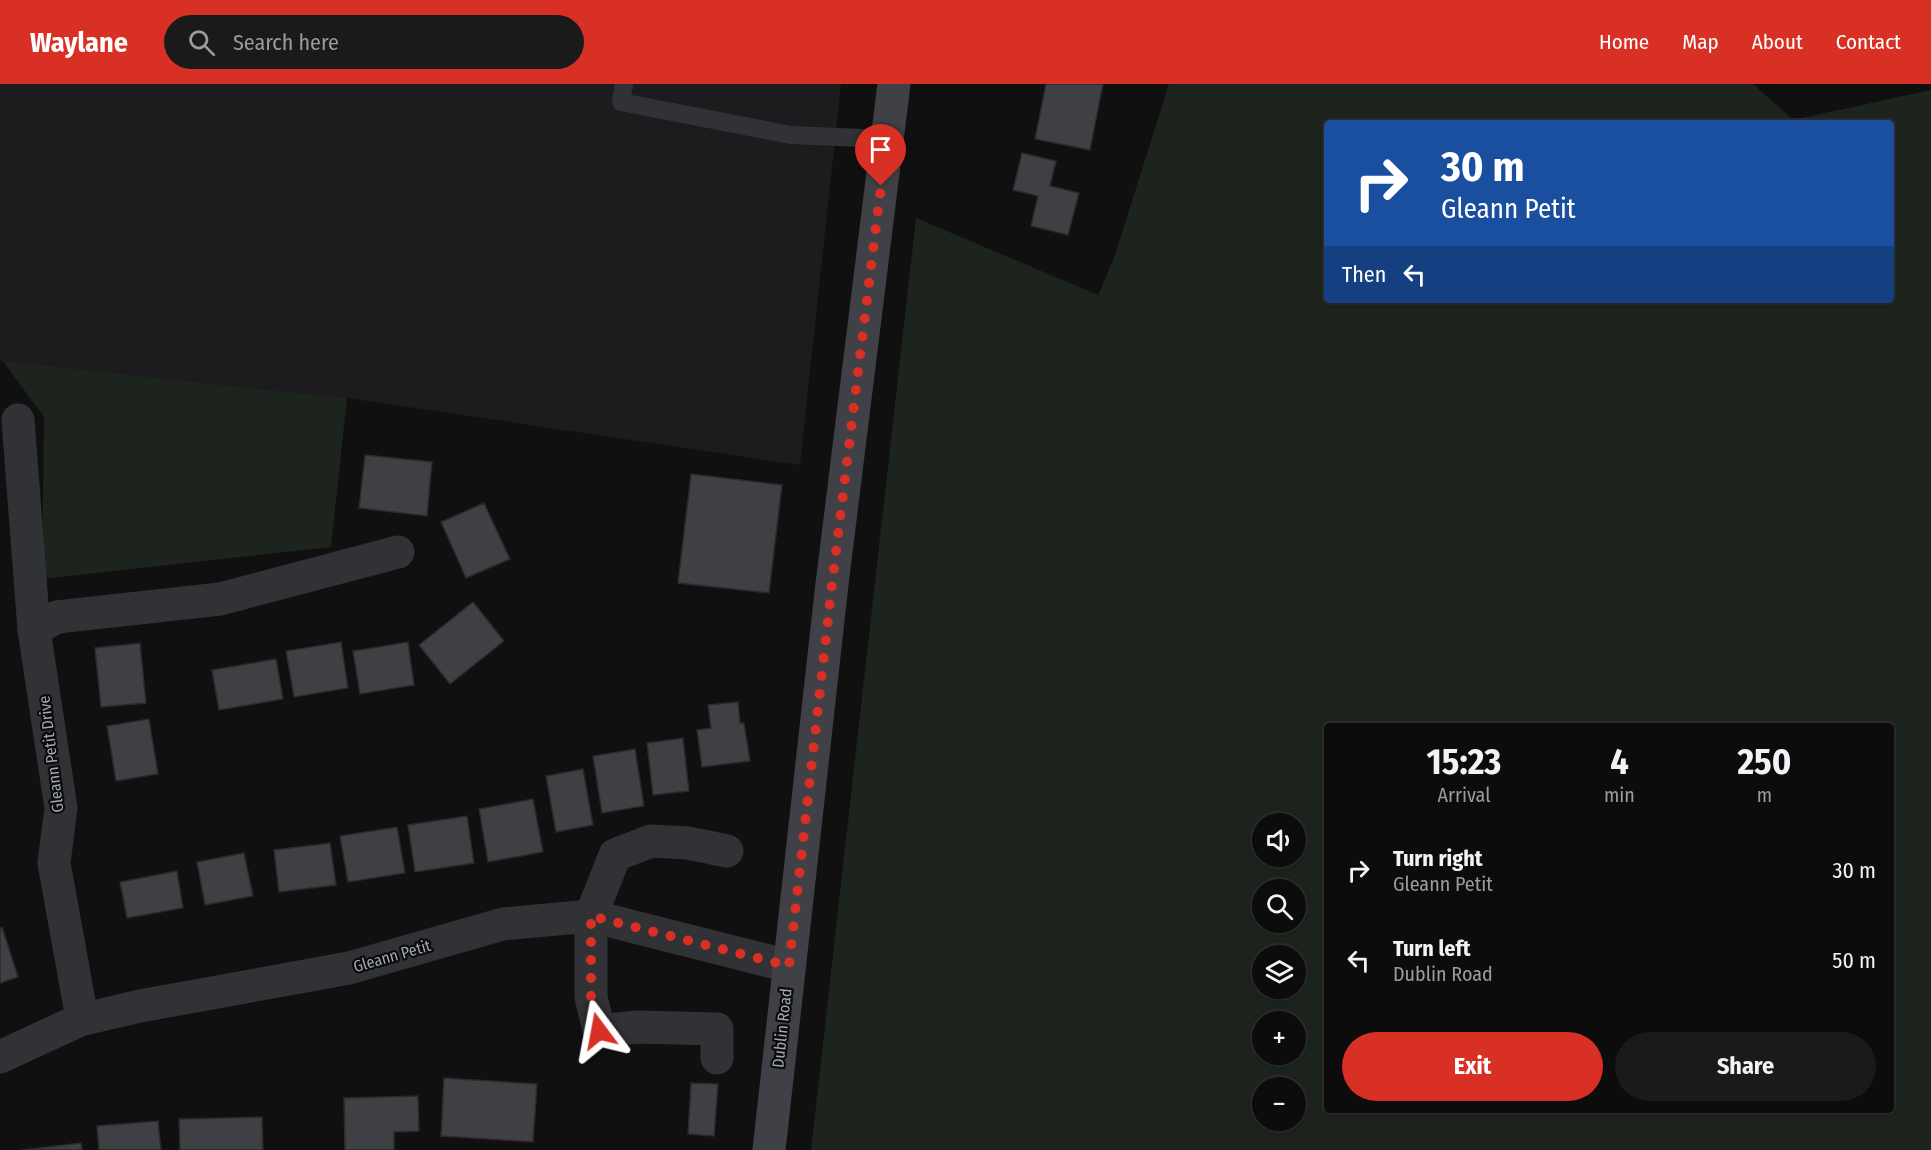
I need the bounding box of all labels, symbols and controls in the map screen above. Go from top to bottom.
search box [164,15,584,69]
text: Waylane [30,26,128,59]
icon: search [185,26,218,59]
text: Search here [233,29,339,56]
text: Home [1599,29,1649,55]
text: Map [1682,29,1719,55]
text: About [1752,29,1803,55]
text: Contact [1836,29,1901,55]
pin [855,124,906,186]
icon: arrive [864,133,897,166]
text: 30 m [1441,142,1525,192]
icon: right [1342,144,1420,222]
text: Gleann Petit [1441,193,1576,225]
icon: left [1398,258,1431,291]
text: Then [1342,261,1386,288]
street label: Gleann Petit Drive [34,694,68,813]
text: 15:23 [1427,740,1501,784]
text: 4 [1610,740,1629,784]
text: 250 [1737,740,1791,784]
text: Arrival [1437,783,1490,807]
text: min [1604,783,1635,807]
text: m [1757,783,1772,807]
map controls [1252,813,1306,1131]
button: sound [1252,813,1306,867]
text: Turn right [1393,845,1482,872]
icon: right [1342,854,1375,887]
text: 30 m [1833,857,1876,884]
text: Gleann Petit [1393,872,1493,896]
button: search [1252,879,1306,933]
text: Turn left [1393,935,1471,962]
street label: Gleann Petit [351,936,434,976]
icon: left [1342,944,1375,977]
button: layers [1252,945,1306,999]
text: 50 m [1832,947,1876,974]
text: Dublin Road [1393,962,1493,986]
street label: Dublin Road [768,987,796,1069]
position arrow [567,999,631,1063]
button: + [1252,1011,1306,1065]
button: Exit [1342,1032,1603,1101]
button: Share [1615,1032,1876,1101]
button: − [1252,1077,1306,1131]

